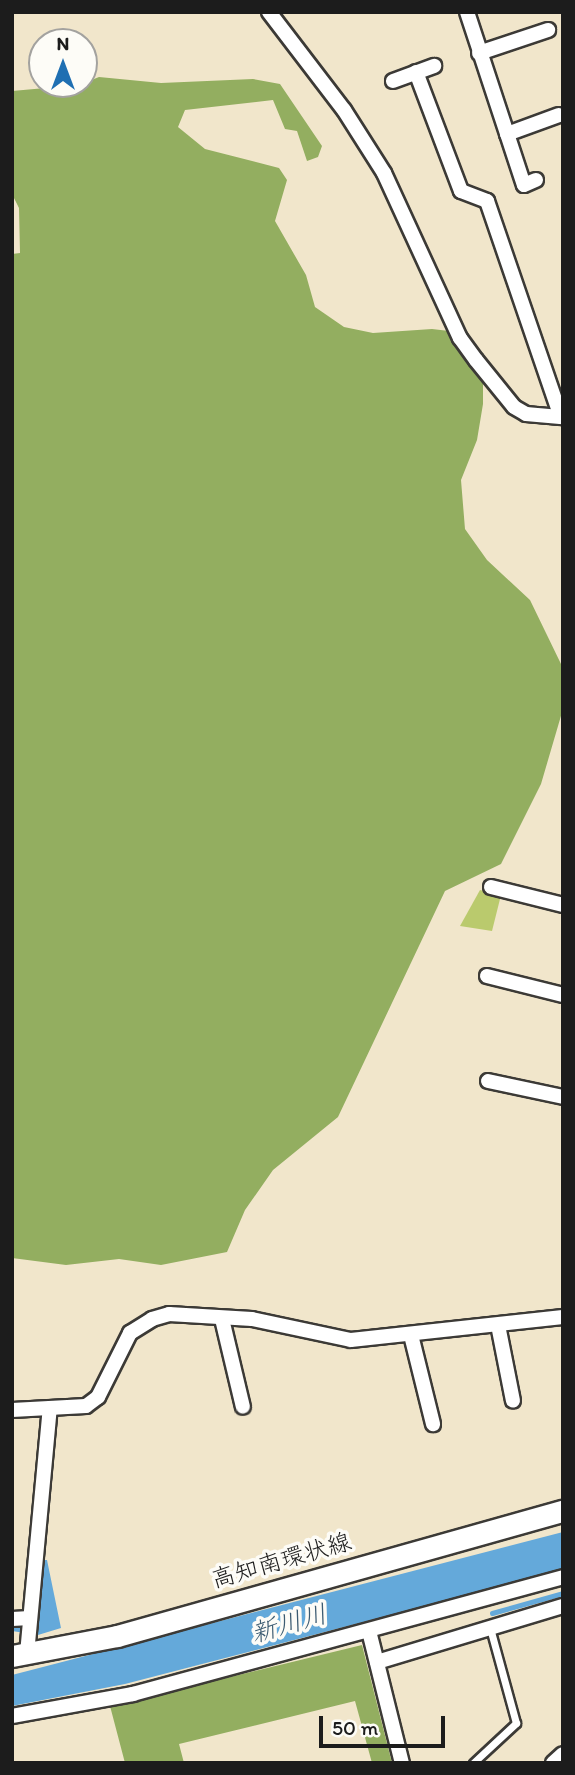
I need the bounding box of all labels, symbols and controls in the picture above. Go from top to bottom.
north arrow [28,28,98,98]
text: N [57,32,69,55]
street label: 高知南環状線 [208,1526,354,1594]
water label: 新川川 [247,1598,331,1650]
scale bar [323,1702,449,1746]
text: 50 m [332,1715,378,1740]

